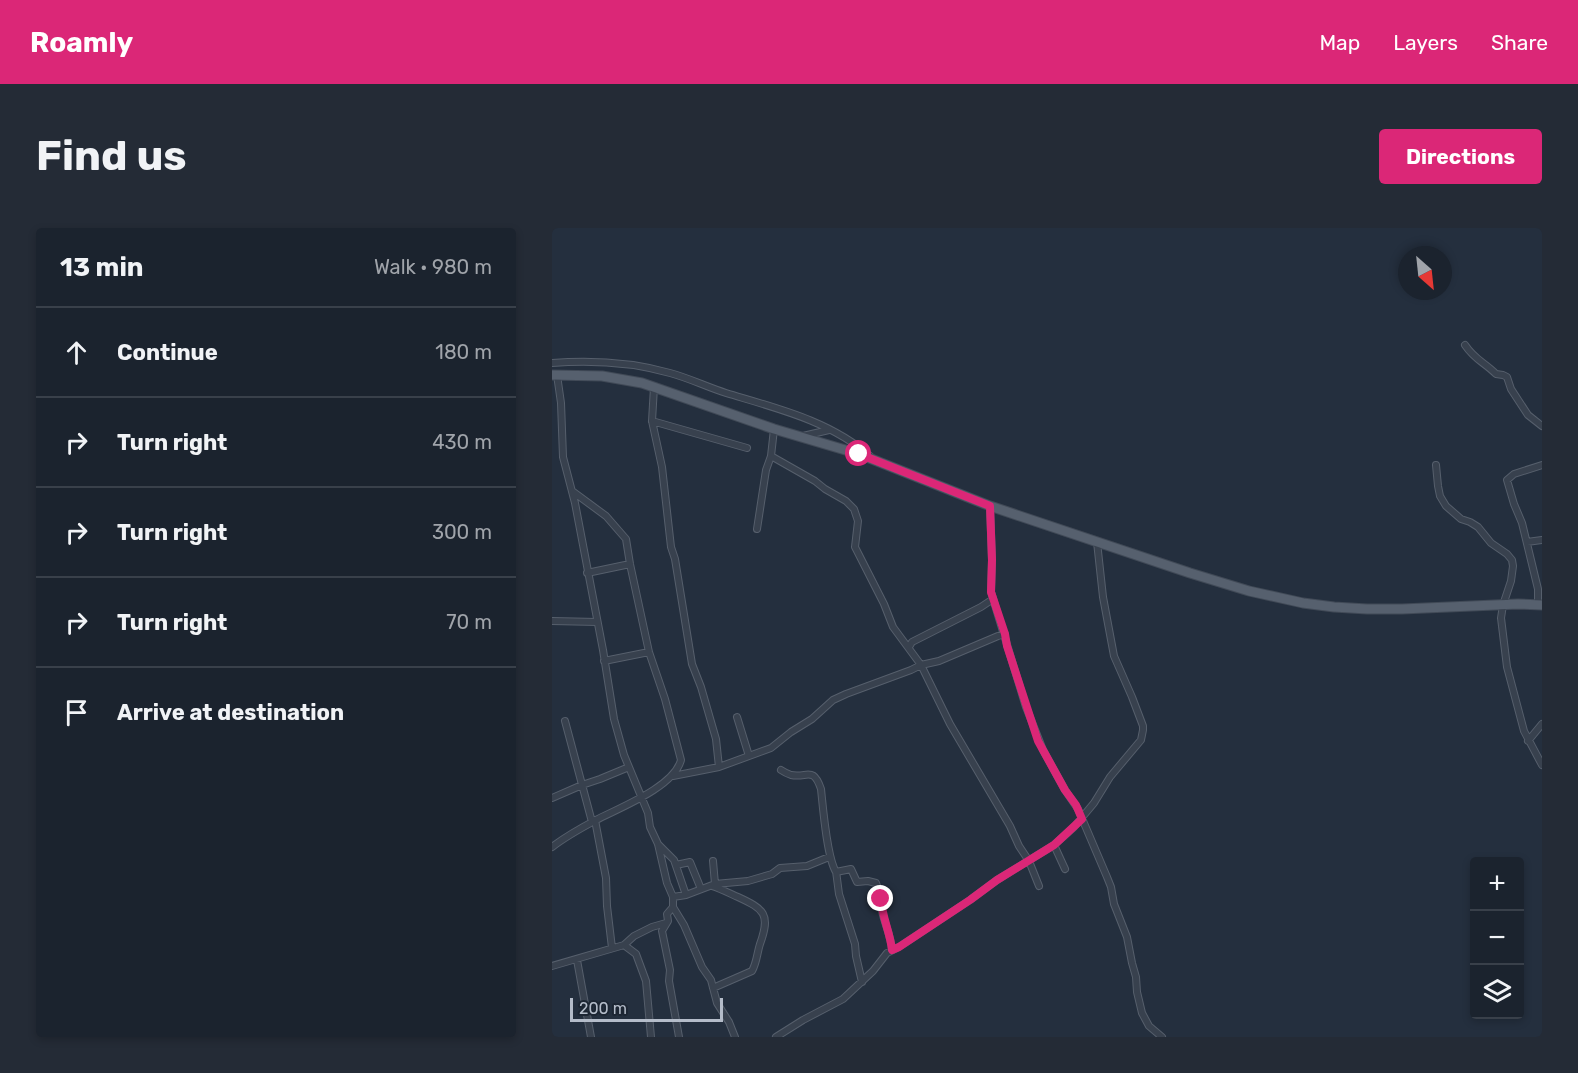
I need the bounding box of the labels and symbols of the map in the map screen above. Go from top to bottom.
north arrow [1398,246,1452,300]
route start [845,440,871,466]
route end [867,885,893,911]
scale bar [570,995,723,1022]

